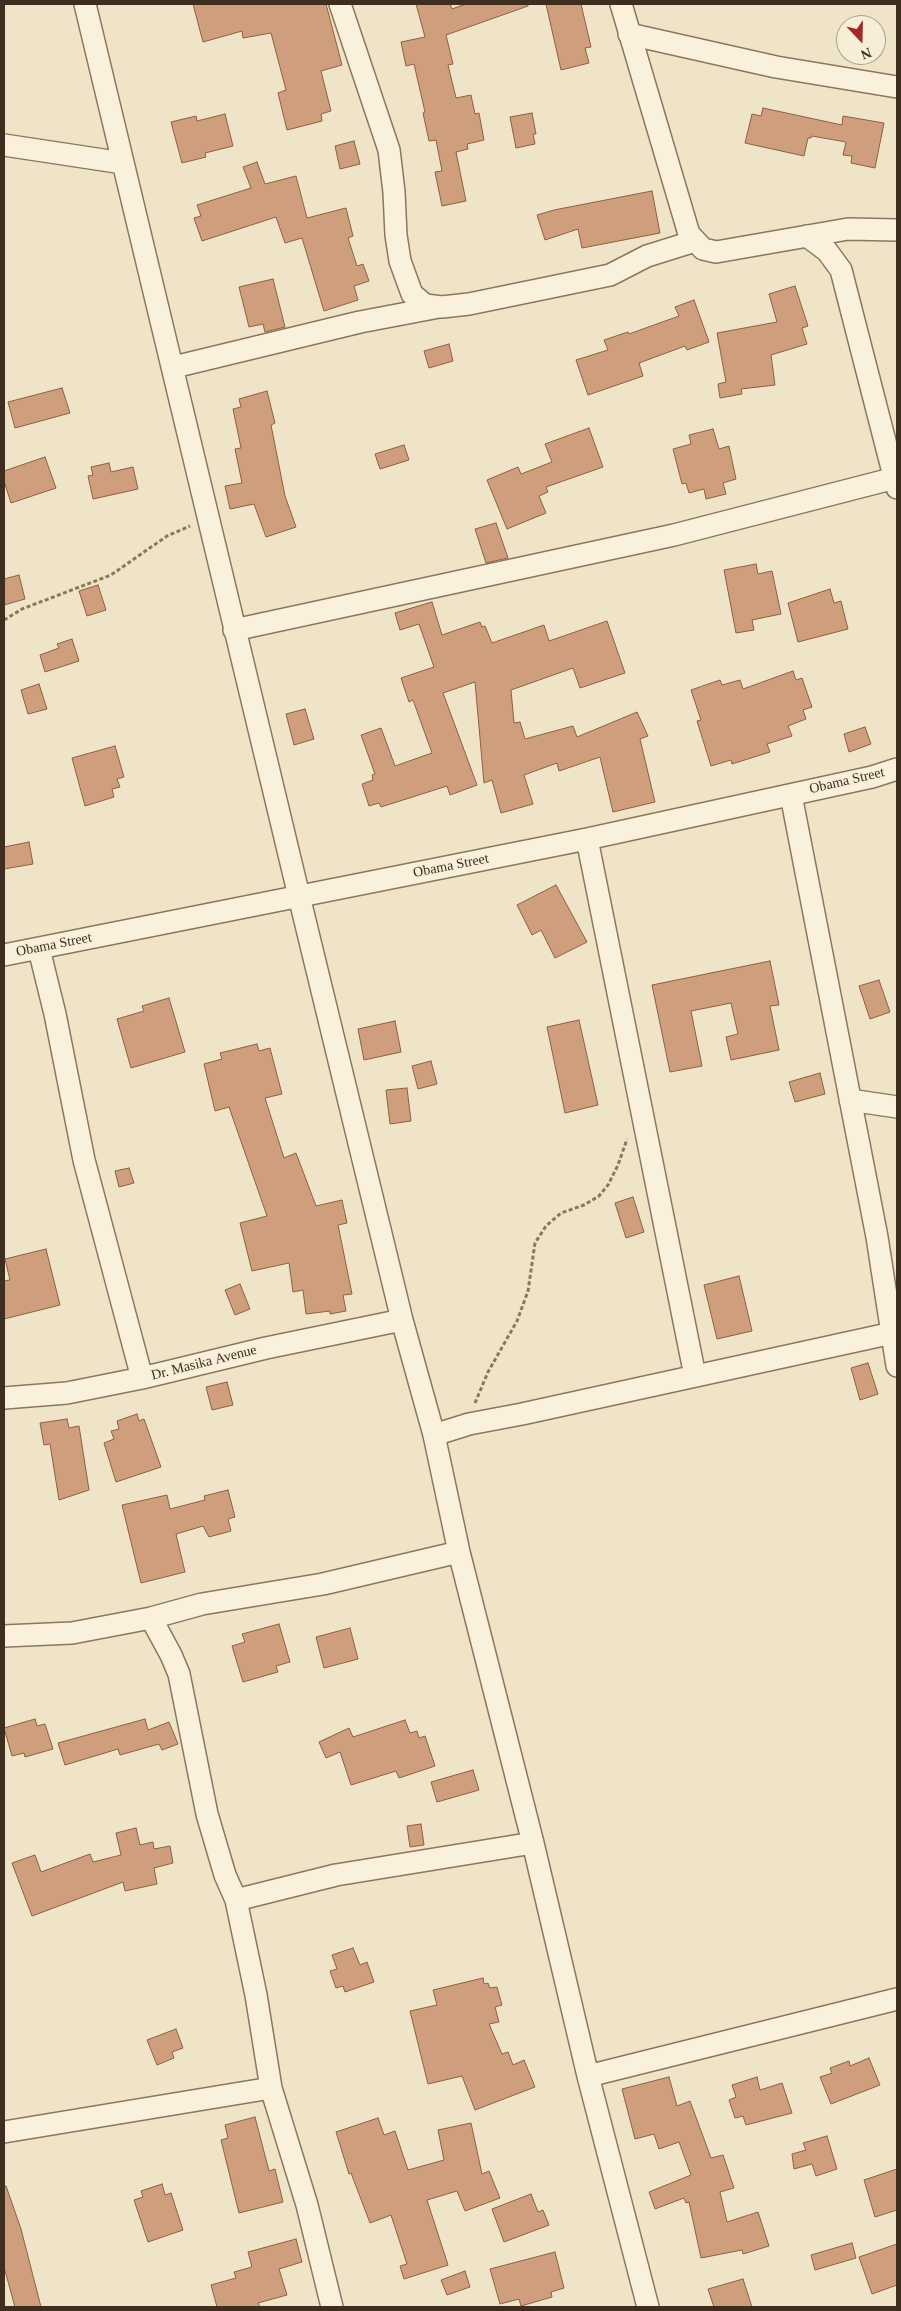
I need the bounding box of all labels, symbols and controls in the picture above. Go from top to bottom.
north arrow [836,15,886,65]
text: N [859,45,874,62]
street label: Obama Street [808,764,886,798]
street label: Obama Street [412,850,490,882]
street label: Obama Street [15,929,93,961]
street label: Dr. Masika Avenue [149,1342,259,1384]

